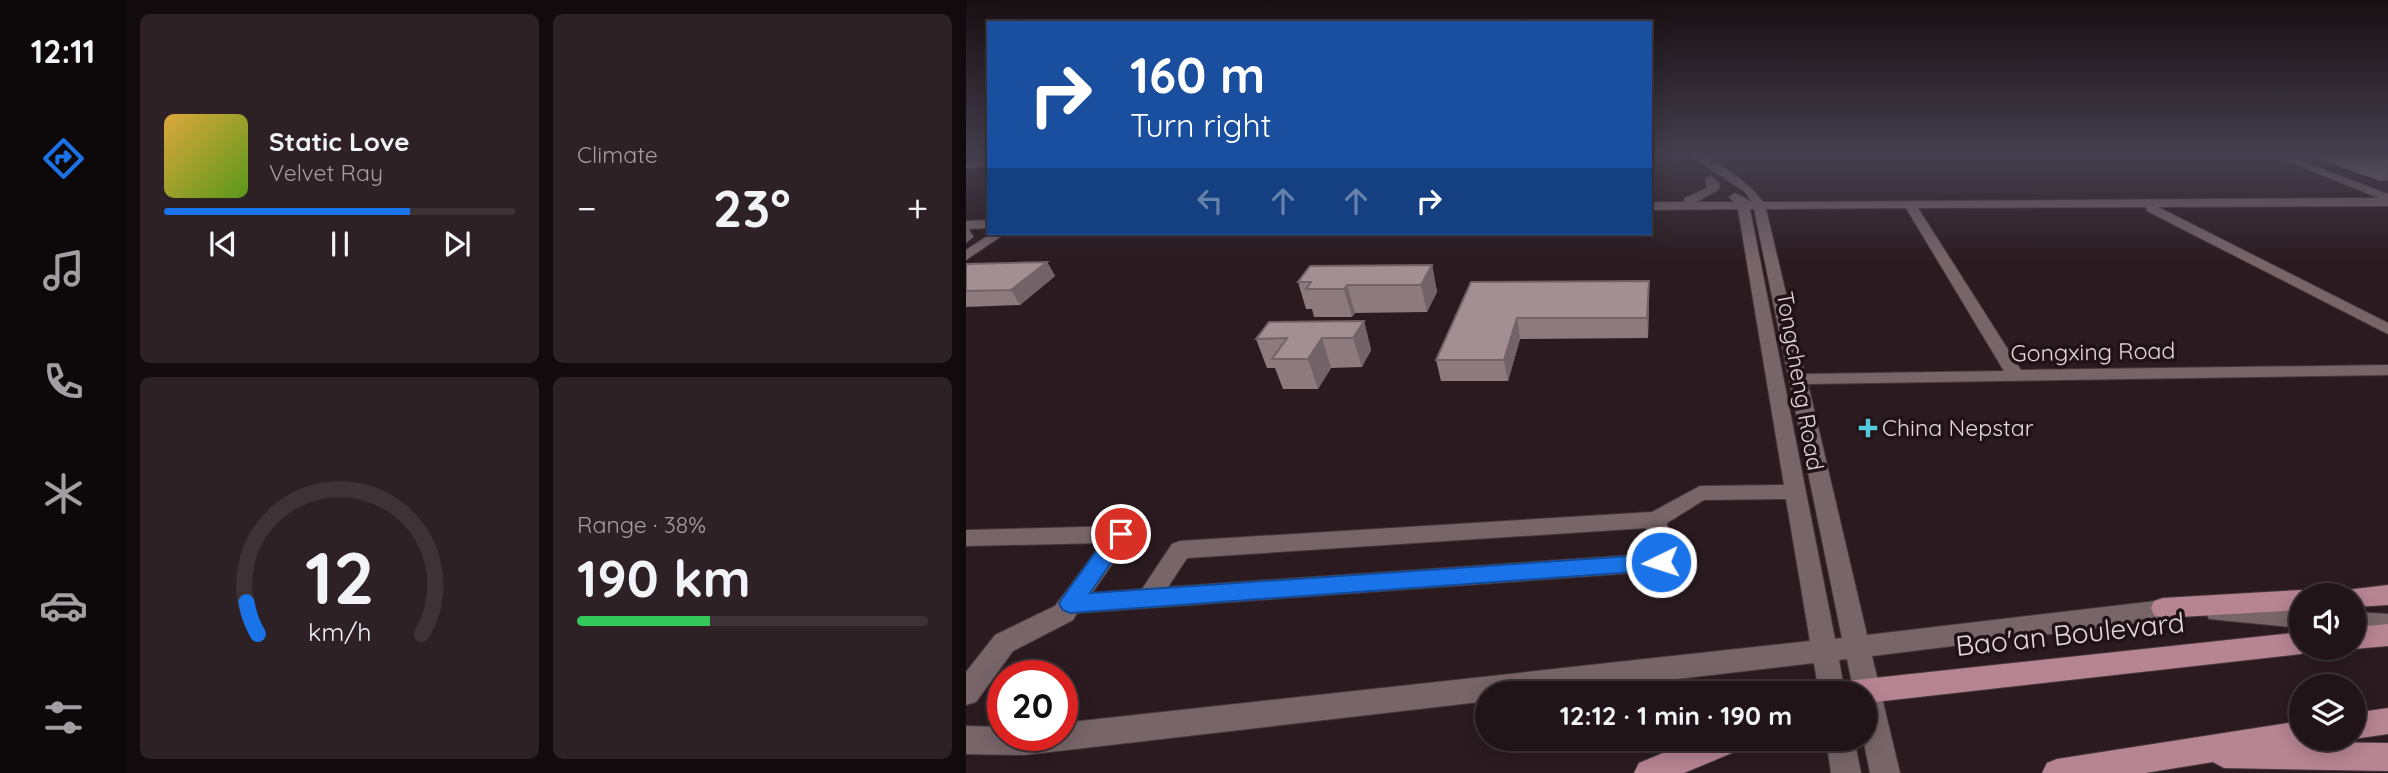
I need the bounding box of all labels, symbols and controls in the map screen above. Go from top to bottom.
text: 12:11 [31,31,95,71]
text: 160 m [1130,44,1265,105]
icon: right [1015,49,1106,140]
text: Turn right [1130,105,1271,145]
text: Static Love [269,125,410,158]
icon: directions [39,134,88,183]
text: Climate [577,140,658,169]
text: Velvet Ray [269,158,383,187]
text: 23° [713,175,791,240]
icon: left [1191,182,1229,220]
icon: ahead [1264,182,1302,220]
icon: ahead [1337,182,1375,220]
icon: right [1410,182,1448,220]
text: − [577,184,597,232]
text: + [907,184,928,232]
icon: previous [204,225,242,263]
icon: pause [321,225,359,263]
icon: next [438,225,476,263]
icon: music [39,246,88,295]
street label: Tongcheng Road [1770,289,1831,473]
street label: Gongxing Road [2010,336,2176,367]
icon: phone [39,357,88,406]
place label: China Nepstar [1882,413,2034,442]
marker: China Nepstar [1860,420,1876,436]
icon: climate [39,469,88,518]
pin [1091,504,1151,564]
text: Range · 38% [577,510,706,539]
icon: arrive [1102,515,1140,553]
position arrow [1624,525,1698,599]
text: 12 [305,531,374,622]
text: 190 km [577,545,751,610]
icon: car [39,581,88,630]
map controls [2289,583,2366,751]
button: sound [2289,583,2366,660]
street label: Bao'an Boulevard [1954,604,2186,663]
text: km/h [308,616,371,647]
speed limit sign: 20 [987,660,1078,751]
button: layers [2289,674,2366,751]
icon: filters [39,693,88,742]
text: 12:12 · 1 min · 190 m [1560,699,1792,732]

